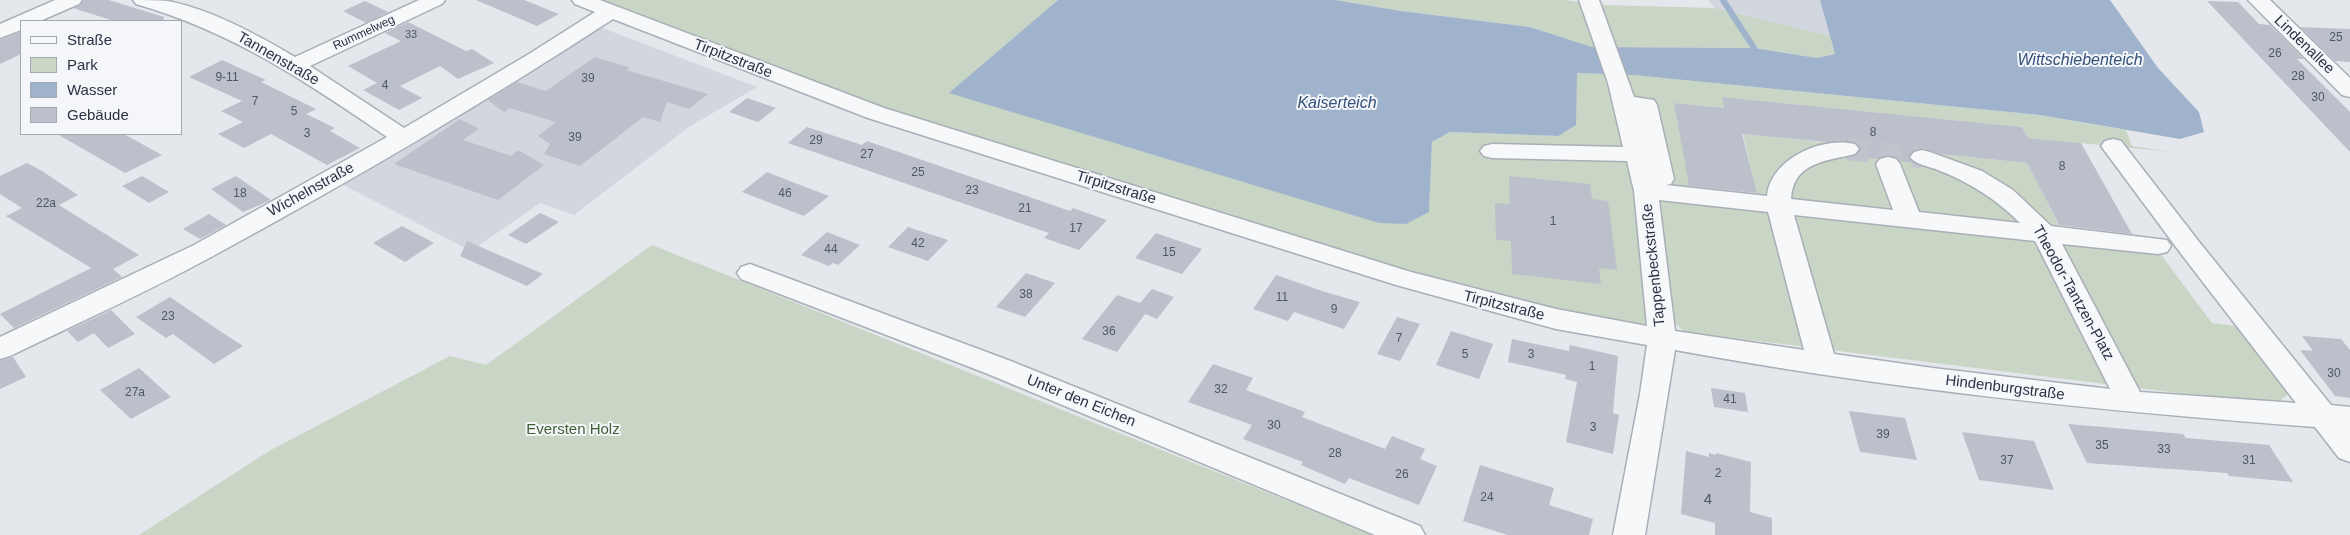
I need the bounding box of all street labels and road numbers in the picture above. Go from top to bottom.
street label: Rummelweg [331,12,397,54]
street label: Lindenallee [2270,12,2338,78]
street label: Tannenstraße [234,28,322,90]
street label: Tirpitzstraße [691,36,775,82]
street label: Wichelnstraße [265,159,357,221]
street label: Tirpitzstraße [1074,167,1158,209]
street label: Tappenbeckstraße [1639,203,1669,327]
street label: Theodor-Tantzen-Platz [2028,222,2118,364]
street label: Tirpitzstraße [1462,287,1546,325]
street label: Unter den Eichen [1024,371,1138,431]
street label: Hindenburgstraße [1944,372,2066,404]

